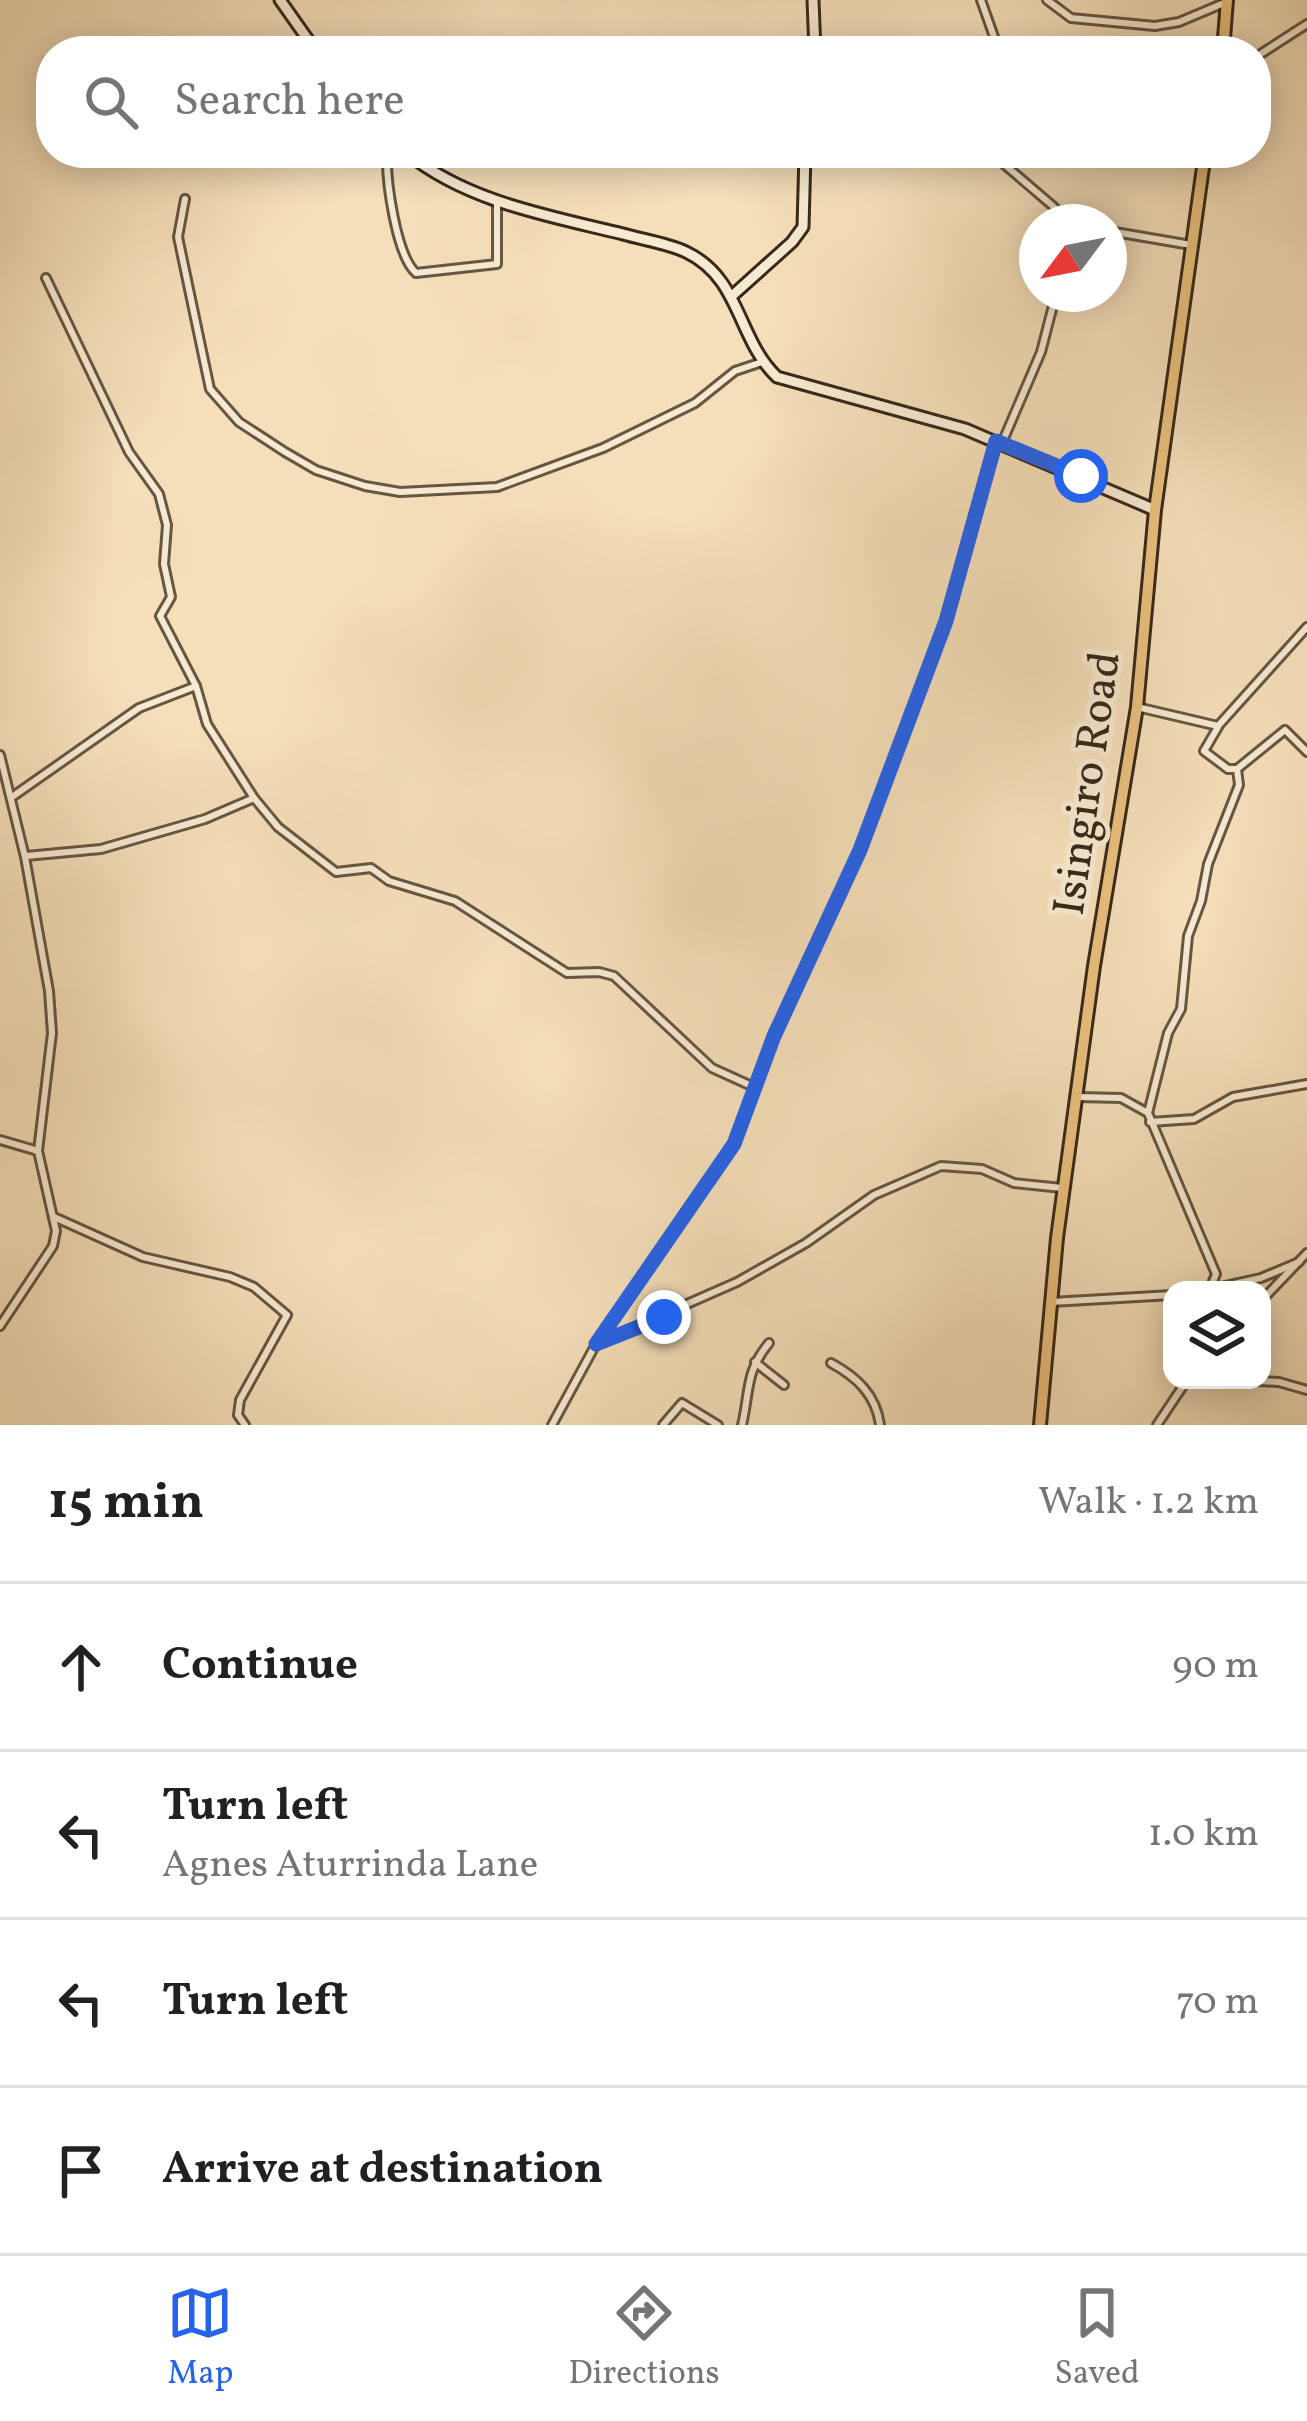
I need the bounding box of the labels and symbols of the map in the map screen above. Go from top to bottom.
north arrow [1019,204,1127,312]
route start [1054,449,1108,503]
street label: Isingiro Road [1040,648,1139,919]
route end [637,1290,691,1344]

